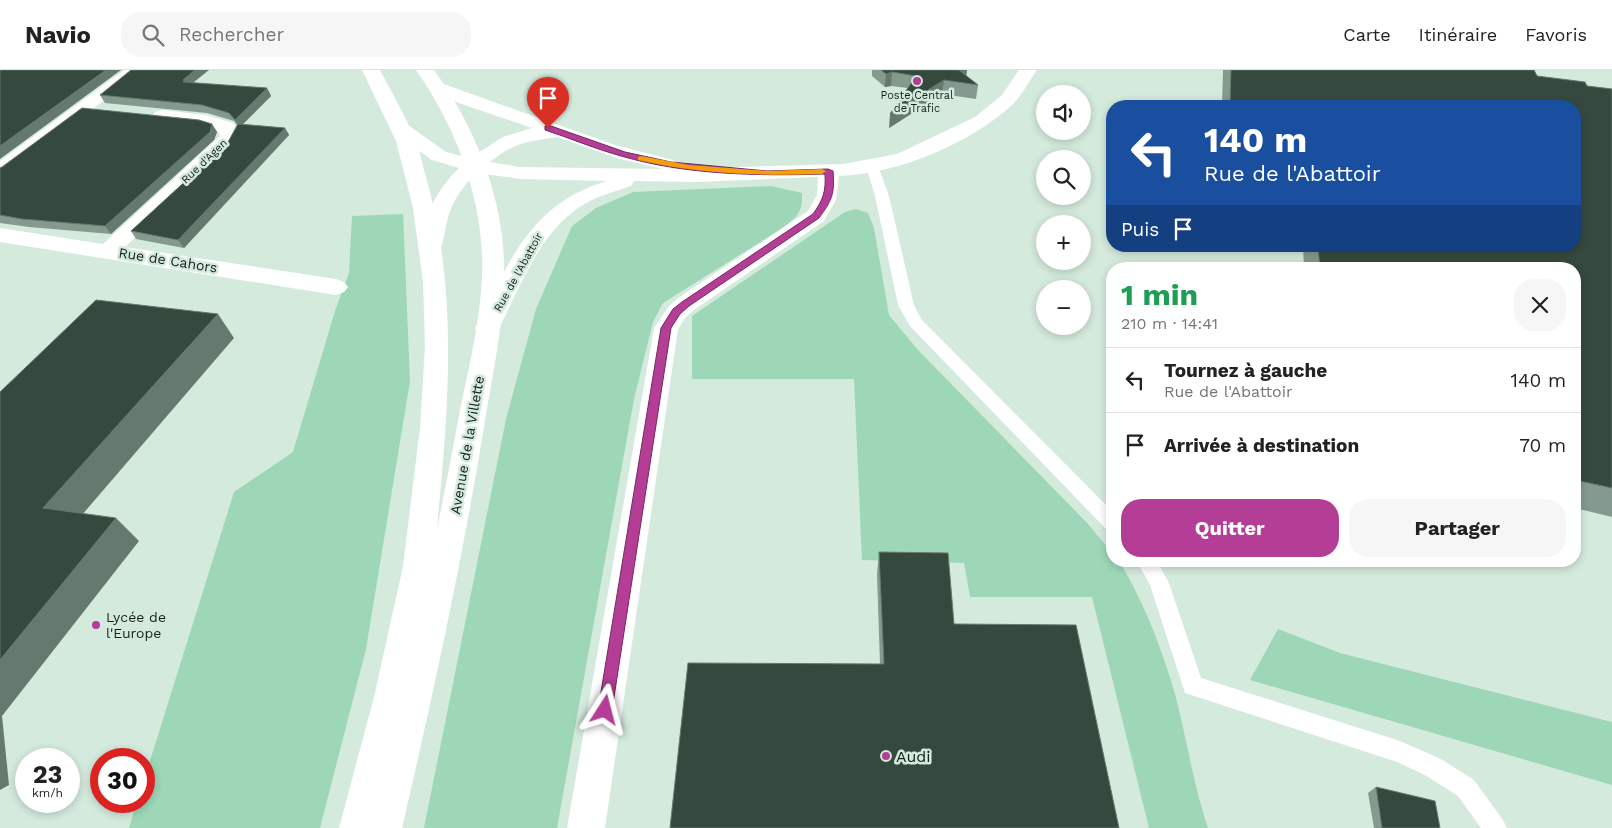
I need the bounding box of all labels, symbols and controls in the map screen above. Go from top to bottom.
search box [121,12,471,57]
text: Navio [25,21,91,49]
icon: search [139,21,167,49]
text: Rechercher [179,23,284,46]
text: Carte [1343,24,1391,45]
text: Itinéraire [1419,24,1497,45]
text: Favoris [1525,24,1587,45]
marker: Poste Central de Trafic [911,75,923,87]
pin [527,77,569,128]
icon: arrive [534,84,562,112]
map controls [1036,85,1091,335]
button: sound [1036,85,1091,140]
place label: Poste Central de Trafic [881,89,954,115]
text: 140 m [1204,119,1307,161]
icon: left [1121,120,1186,185]
street label: Rue d'Agen [179,136,230,186]
button: search [1036,150,1091,205]
text: Rue de l'Abattoir [1204,161,1381,186]
button: + [1036,215,1091,270]
icon: arrive [1169,215,1197,243]
text: Puis [1121,218,1159,241]
street label: Rue de l'Abattoir [491,230,546,314]
street label: Rue de Cahors [118,244,218,276]
text: 1 min [1121,277,1198,312]
button: close [1514,279,1566,331]
button: − [1036,280,1091,335]
text: 210 m · 14:41 [1121,314,1218,333]
text: Tournez à gauche [1164,359,1327,382]
icon: left [1121,366,1149,394]
text: 140 m [1511,369,1566,392]
street label: Avenue de la Villette [447,375,487,515]
text: Rue de l'Abattoir [1164,382,1292,401]
icon: arrive [1121,431,1149,459]
text: Arrivée à destination [1164,434,1359,457]
text: 70 m [1519,434,1566,457]
button: Quitter [1121,499,1339,557]
button: Partager [1349,499,1566,557]
place label: Lycée de l'Europe [106,609,166,641]
marker: Lycée de l'Europe [90,619,102,631]
position arrow [578,683,630,735]
place label: Audi [896,747,931,766]
speed limit sign: 30 [90,748,155,813]
marker: Audi [880,750,892,762]
text: 23 [33,760,62,789]
text: km/h [32,786,63,800]

